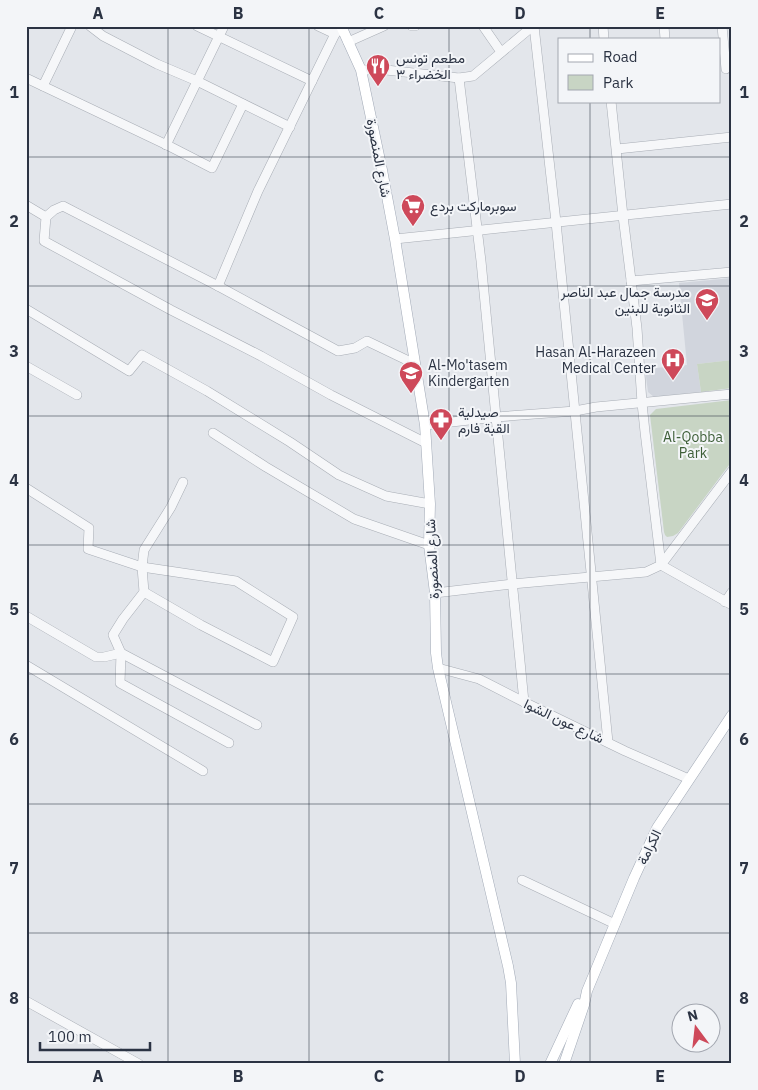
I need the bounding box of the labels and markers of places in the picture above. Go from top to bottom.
place label: مطعم تونس الخضراء ٣ [396,49,465,83]
restaurant icon: مطعم تونس الخضراء ٣ [365,53,391,87]
supermarket icon: سوبرماركت بردع [400,193,426,227]
place label: سوبرماركت بردع [430,197,517,217]
place label: مدرسة جمال عبد الناصر الثانوية للبنين [560,283,690,317]
school or university icon: مدرسة جمال عبد الناصر الثانوية للبنين [694,287,720,321]
place label: Hasan Al-Harazeen Medical Center [535,343,656,377]
hospital icon: Hasan Al-Harazeen Medical Center [660,347,686,381]
place label: Al-Mo'tasem Kindergarten [428,356,509,390]
school or university icon: Al-Mo'tasem Kindergarten [398,360,424,394]
place label: صيدلية القبة فارم [458,403,510,437]
pharmacy icon: صيدلية القبة فارم [428,407,454,441]

